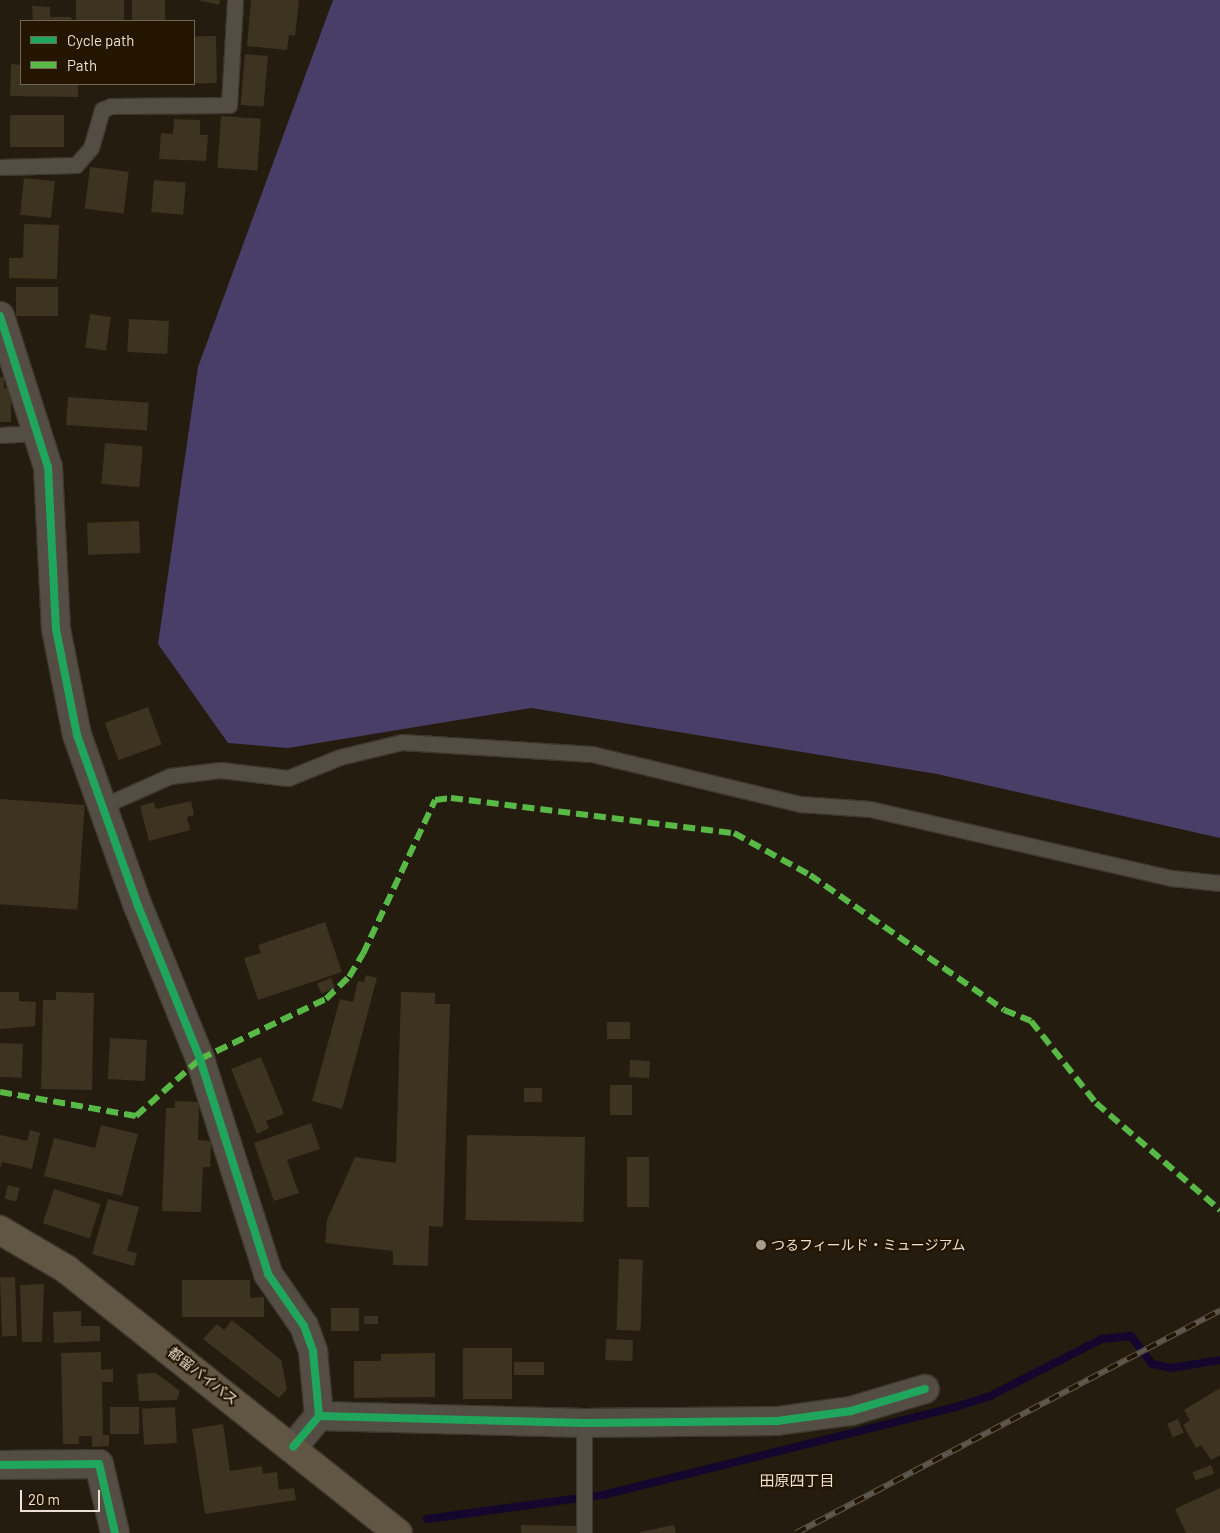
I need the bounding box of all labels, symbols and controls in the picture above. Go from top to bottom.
legend [20,20,195,85]
text: Cycle path [67,31,134,49]
text: Path [67,56,97,74]
place label: つるフィールド・ミュージアム [771,1237,967,1253]
marker: つるフィールド・ミュージアム [755,1239,767,1251]
street label: 都留バイパス [165,1344,241,1408]
district label: 田原四丁目 [760,1472,834,1490]
scale bar [22,1480,102,1512]
text: 20 m [28,1490,60,1508]

